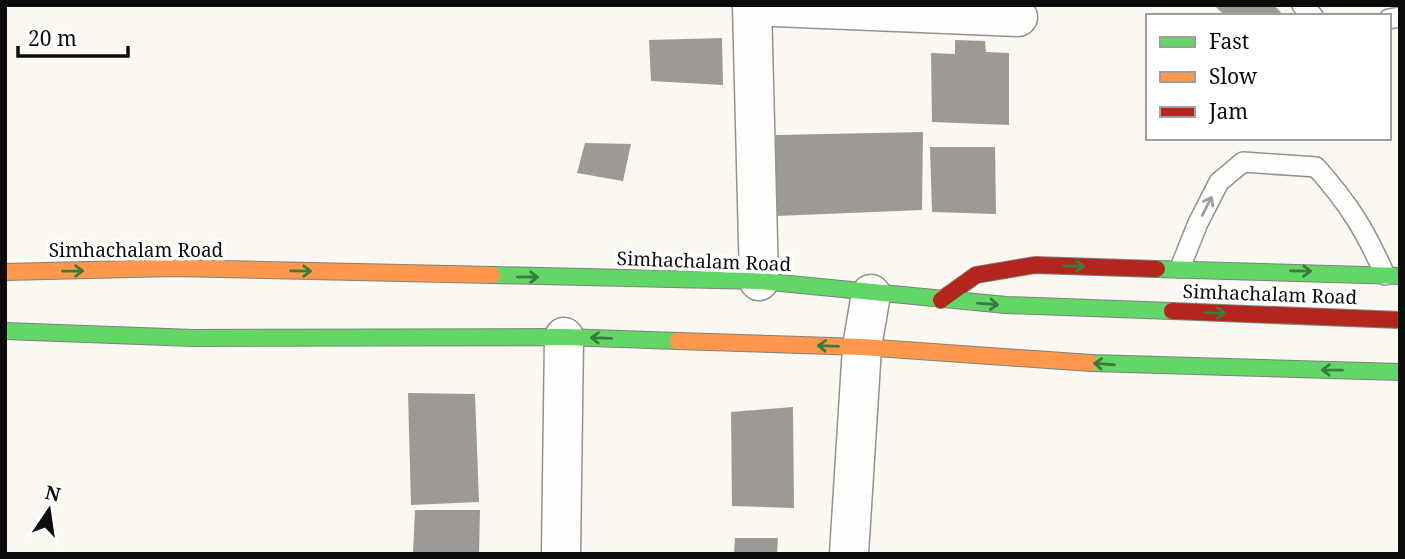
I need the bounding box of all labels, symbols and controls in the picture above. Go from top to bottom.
scale bar [18,14,128,58]
legend [1146,14,1391,140]
text: 20 m [28,24,77,52]
text: Fast [1209,27,1249,55]
text: Slow [1209,62,1258,90]
text: Jam [1208,97,1248,125]
one-way arrow [1200,196,1214,217]
street label: Simhachalam Road [49,237,224,263]
street label: Simhachalam Road [616,245,792,277]
one-way arrow [1062,259,1085,273]
one-way arrow [62,264,85,277]
one-way arrow [289,265,312,278]
one-way arrow [1289,265,1312,278]
one-way arrow [517,270,540,284]
street label: Simhachalam Road [1182,278,1358,310]
one-way arrow [976,298,999,311]
one-way arrow [1204,306,1227,319]
one-way arrow [590,331,613,345]
one-way arrow [817,339,840,352]
one-way arrow [1093,357,1116,370]
one-way arrow [1320,363,1343,377]
north arrow [14,475,84,545]
text: N [43,479,63,508]

